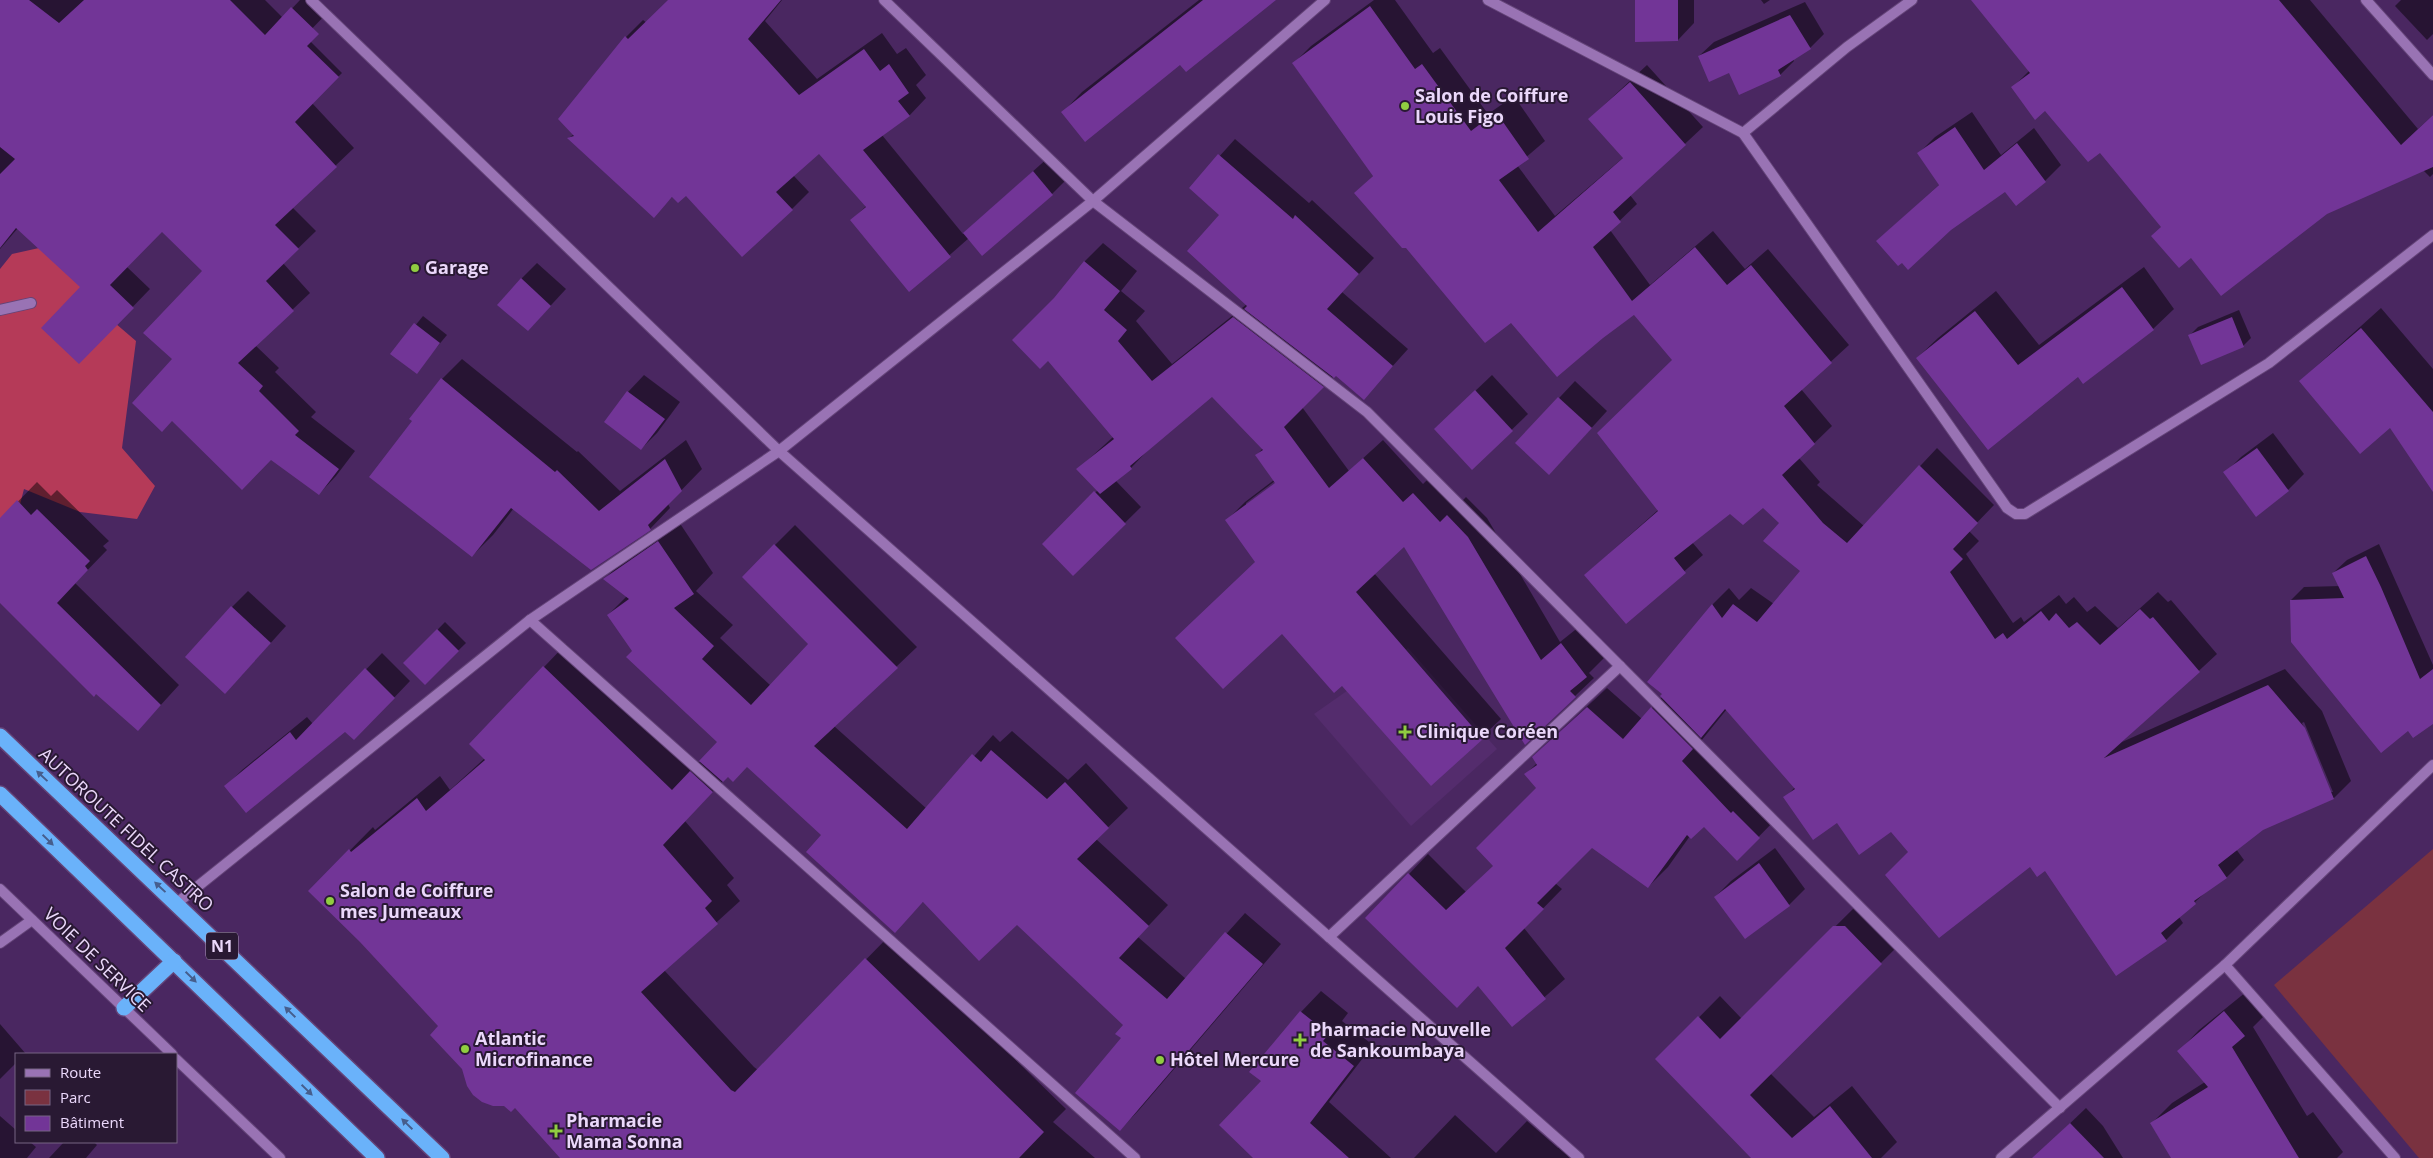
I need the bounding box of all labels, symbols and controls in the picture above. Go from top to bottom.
place label: Salon de Coiffure Louis Figo [1415,83,1568,128]
marker: Salon de Coiffure Louis Figo [1399,100,1411,112]
place label: Garage [425,255,489,279]
marker: Garage [409,262,421,274]
place label: Clinique Coréen [1416,719,1558,743]
marker: Clinique Coréen [1398,725,1412,739]
street label: AUTOROUTE FIDEL CASTRO [34,742,219,917]
one-way arrow [36,770,48,782]
one-way arrow [42,834,54,846]
place label: Salon de Coiffure mes Jumeaux [340,878,493,923]
one-way arrow [154,881,166,893]
marker: Salon de Coiffure mes Jumeaux [324,895,336,907]
street label: VOIE DE SERVICE [39,902,156,1017]
road number: N1 [206,932,238,959]
one-way arrow [184,971,196,983]
one-way arrow [284,1006,296,1018]
place label: Pharmacie Nouvelle de Sankoumbaya [1310,1017,1491,1062]
place label: Atlantic Microfinance [475,1026,593,1071]
marker: Pharmacie Nouvelle de Sankoumbaya [1294,1034,1306,1046]
marker: Atlantic Microfinance [459,1043,471,1055]
place label: Hôtel Mercure [1170,1047,1299,1071]
legend [15,1053,178,1143]
marker: Hôtel Mercure [1154,1054,1166,1066]
text: Route [60,1062,101,1082]
one-way arrow [301,1084,313,1096]
text: Parc [60,1087,91,1107]
place label: Pharmacie Mama Sonna [566,1108,683,1153]
text: Bâtiment [60,1112,124,1132]
one-way arrow [401,1118,413,1130]
marker: Pharmacie Mama Sonna [550,1125,562,1137]

